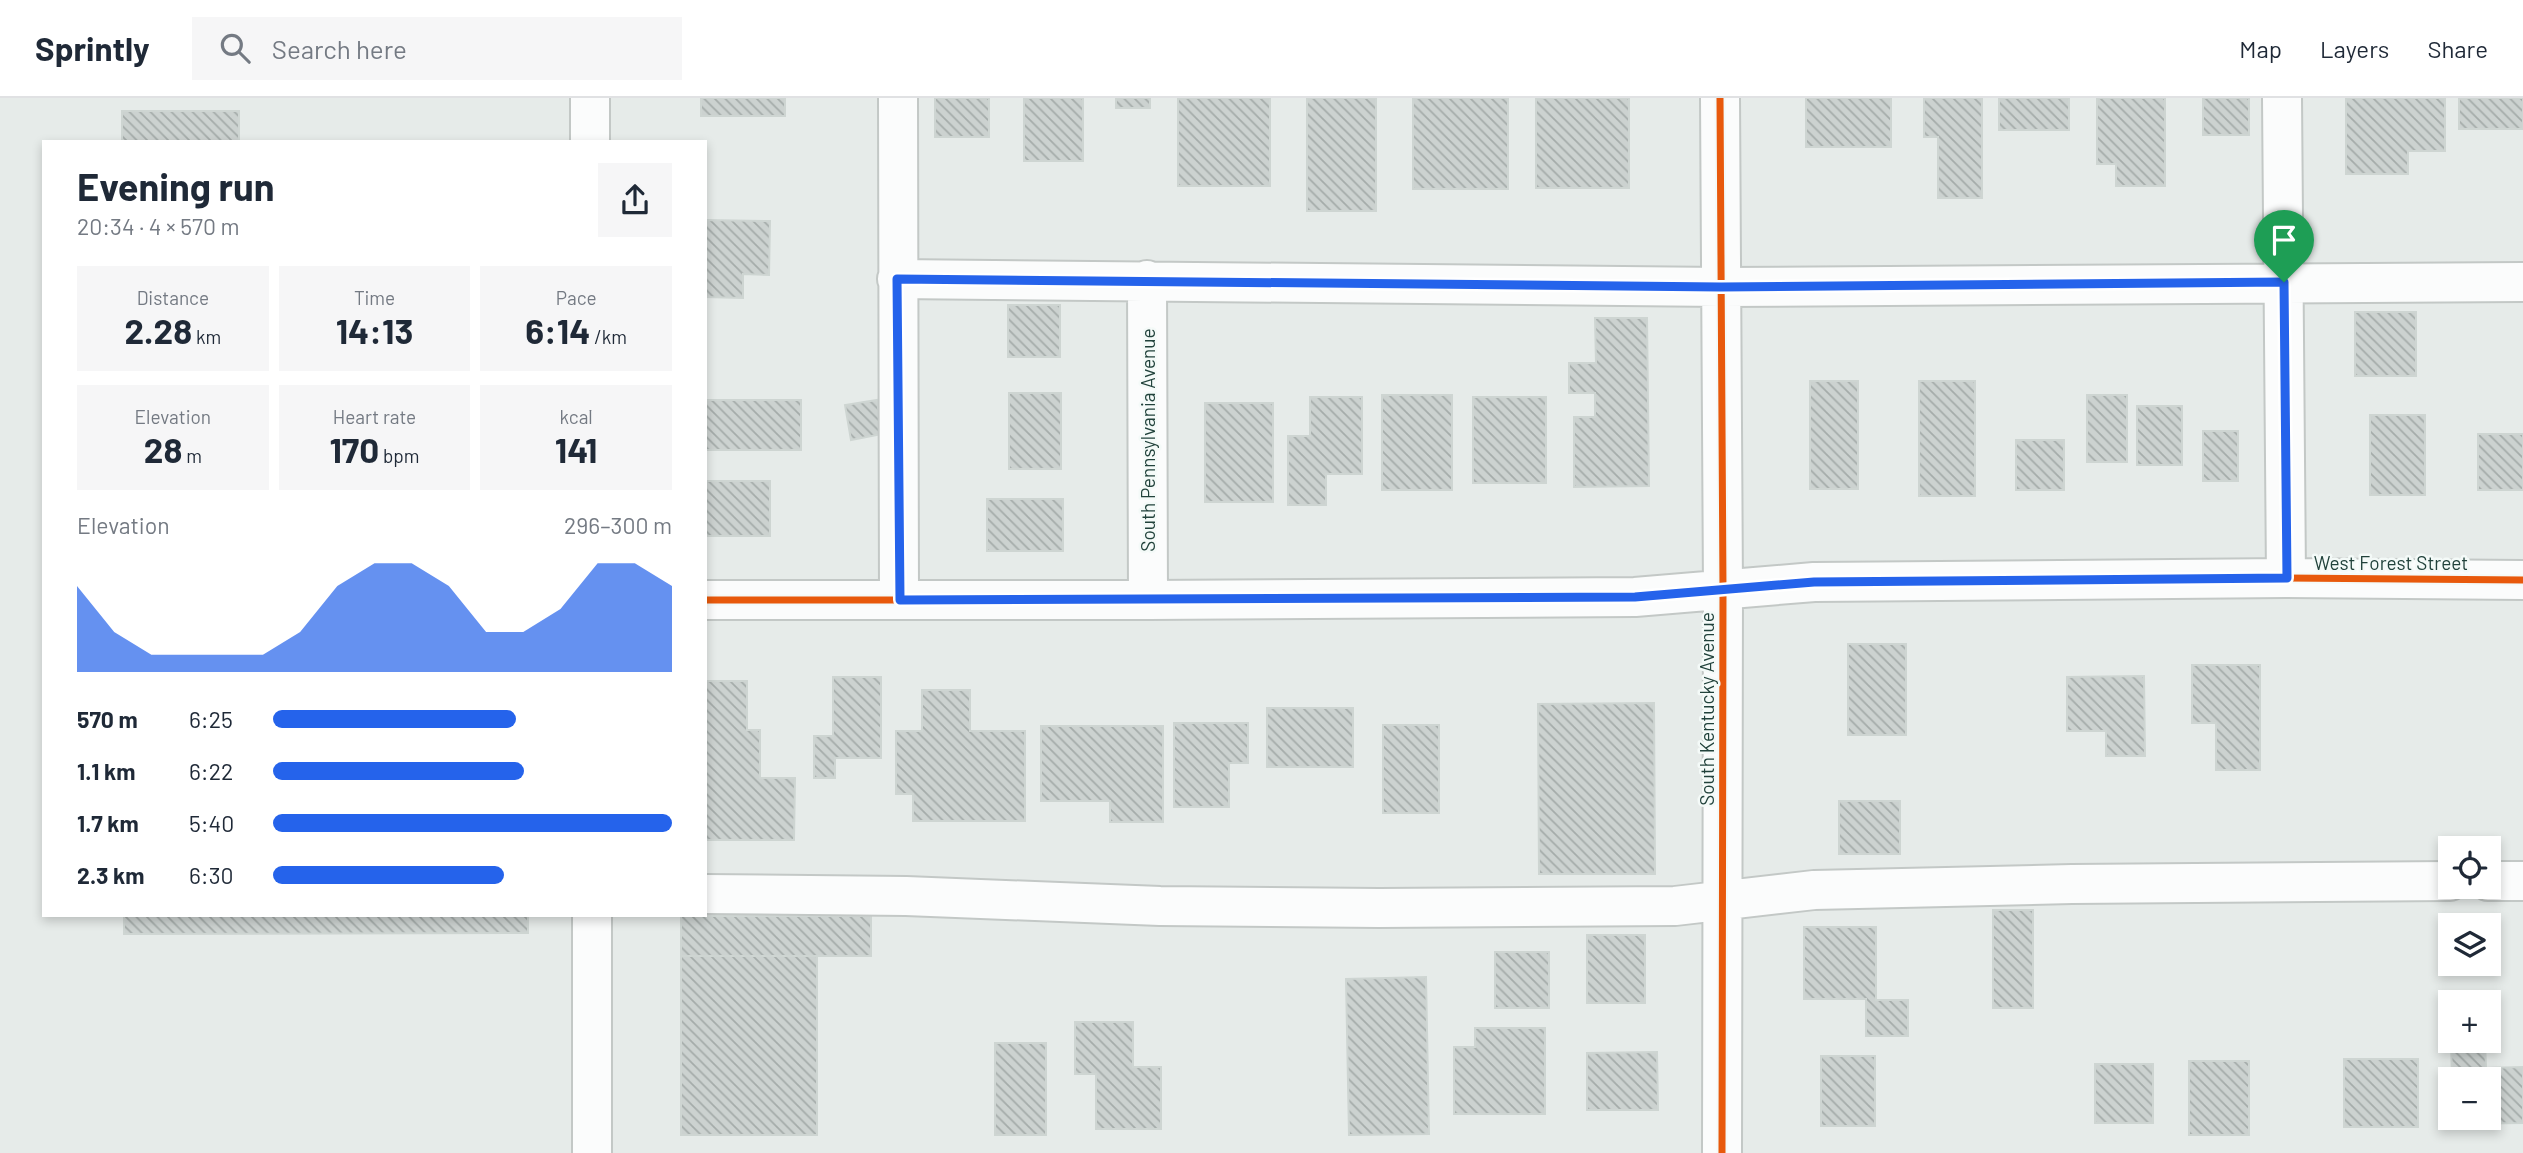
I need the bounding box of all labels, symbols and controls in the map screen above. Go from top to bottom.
search box [192,17,682,80]
text: Sprintly [35,28,150,68]
icon: search [216,29,254,67]
text: Search here [272,33,407,64]
text: Map [2239,34,2282,63]
text: Layers [2320,34,2389,63]
text: Share [2427,34,2488,63]
text: Evening run [77,163,275,209]
button: share [598,163,672,237]
pin [2254,210,2314,282]
text: 20:34 · 4 × 570 m [77,212,240,240]
icon: arrive [2265,221,2303,259]
text: Distance [137,286,209,309]
text: Time [354,286,395,309]
text: Pace [556,286,597,309]
text: 2.28 [125,309,192,351]
text: 14:13 [336,309,413,351]
text: 6:14 [525,309,590,351]
text: km [192,325,221,348]
text: /km [590,325,627,348]
street label: South Pennsylvania Avenue [1136,328,1159,552]
text: Elevation [135,405,211,428]
text: Heart rate [333,405,416,428]
text: kcal [560,405,593,428]
text: 28 [144,428,182,470]
text: 170 [329,428,379,470]
text: 141 [555,428,597,470]
text: m [182,444,202,467]
text: bpm [379,444,420,467]
text: Elevation [77,511,170,539]
text: 296–300 m [564,511,672,539]
street label: West Forest Street [2314,551,2468,574]
street label: South Kentucky Avenue [1695,612,1718,806]
text: 570 m [77,705,138,733]
text: 6:25 [189,705,233,733]
text: 1.1 km [77,757,136,785]
text: 6:22 [189,757,233,785]
text: 1.7 km [77,809,139,837]
text: 5:40 [189,809,234,837]
map controls [2438,836,2501,1130]
button: locate [2438,836,2501,899]
text: 2.3 km [77,861,145,889]
text: 6:30 [189,861,233,889]
button: layers [2438,913,2501,976]
button: + [2438,990,2501,1053]
button: − [2438,1067,2501,1130]

